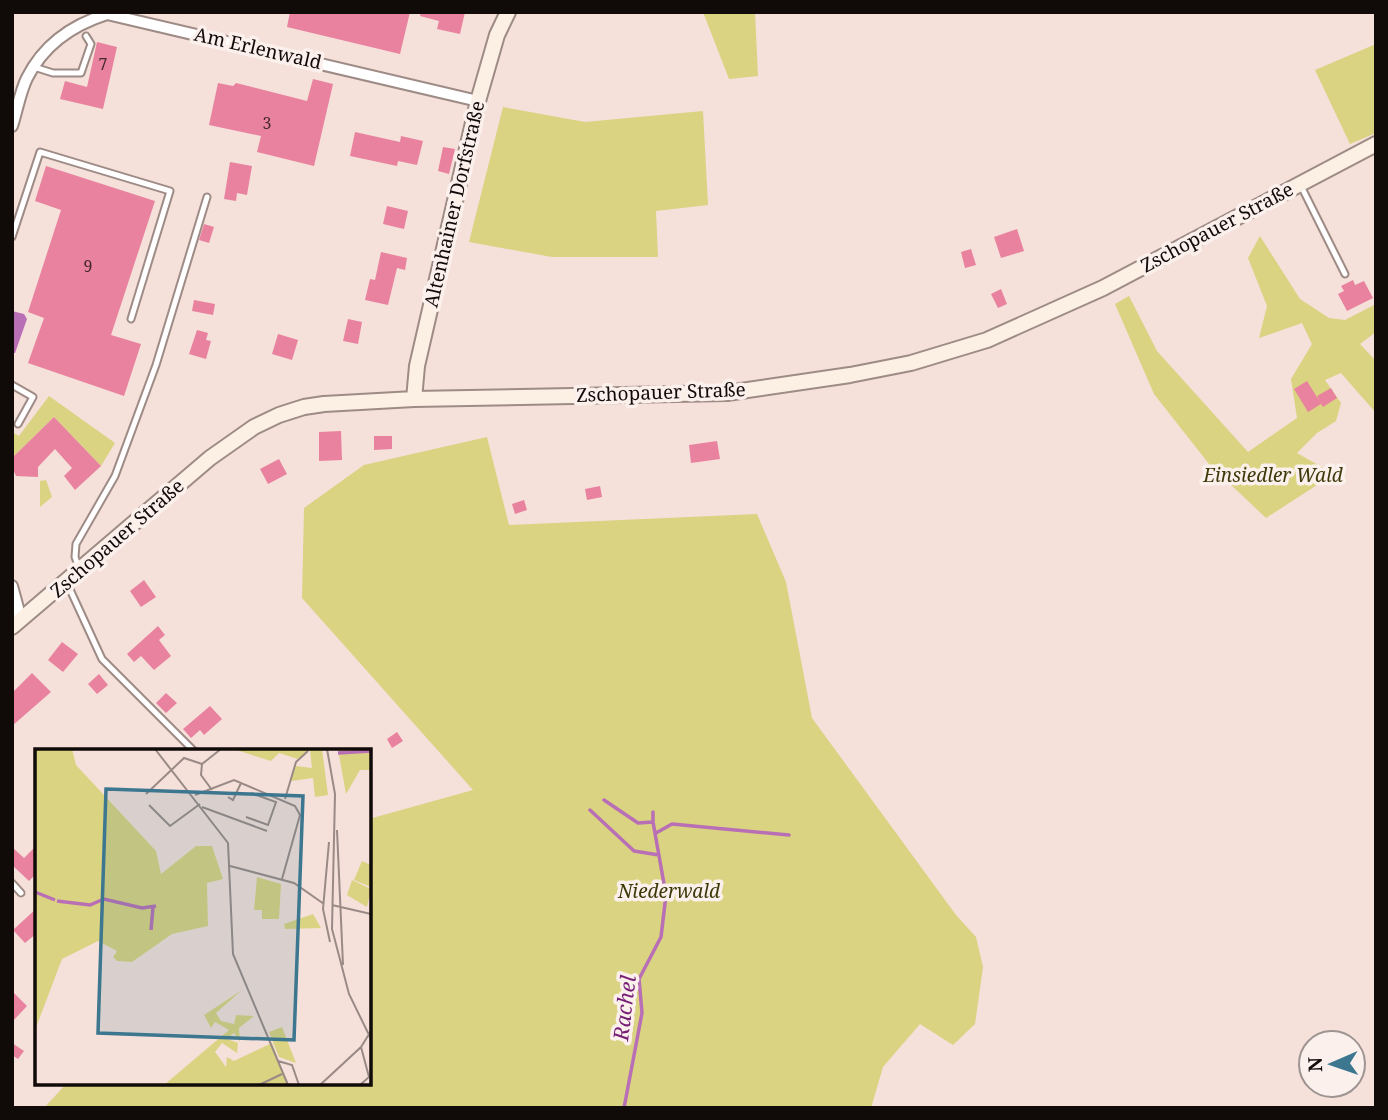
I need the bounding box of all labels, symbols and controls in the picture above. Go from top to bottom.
street label: Am Erlenwald [192,21,325,75]
house number: 7 [99,53,108,75]
street label: Altenhainer Dorfstraße [418,98,490,310]
house number: 3 [263,112,272,134]
street label: Zschopauer Straße [1136,176,1298,278]
house number: 9 [84,255,92,277]
street label: Zschopauer Straße [576,376,746,408]
park label: Einsiedler Wald [1202,462,1344,488]
street label: Zschopauer Straße [45,473,189,603]
inset map [35,749,371,1085]
park label: Niederwald [617,878,721,904]
water label: Rachel [606,973,642,1043]
north arrow [1297,1029,1367,1099]
text: N [1302,1057,1328,1073]

